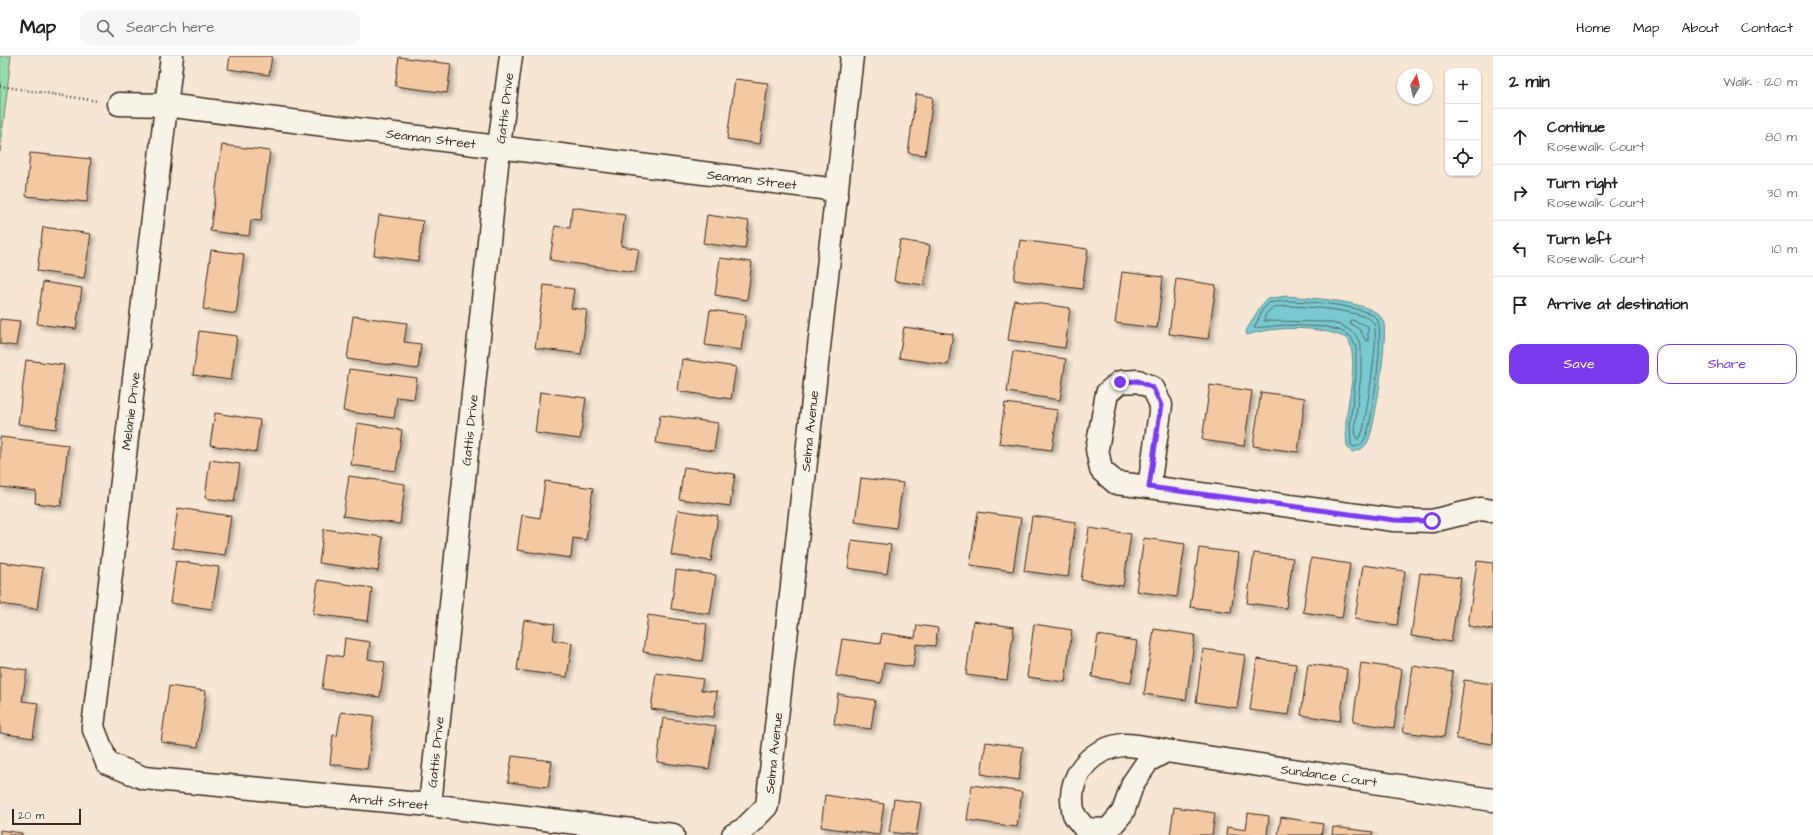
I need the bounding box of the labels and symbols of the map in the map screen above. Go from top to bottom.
north arrow [1397,68,1433,104]
street label: Gattis Drive [492,72,518,145]
street label: Seaman Street [385,125,478,154]
street label: Seaman Street [706,166,799,195]
street label: Melanie Drive [117,371,145,451]
route end [1111,373,1129,391]
street label: Selma Avenue [797,390,823,473]
street label: Gattis Drive [457,394,483,466]
route start [1423,512,1441,530]
street label: Selma Avenue [761,712,787,795]
street label: Gattis Drive [423,716,449,788]
street label: Sundance Court [1279,760,1379,792]
street label: Arndt Street [349,790,430,814]
scale bar [12,807,81,826]

